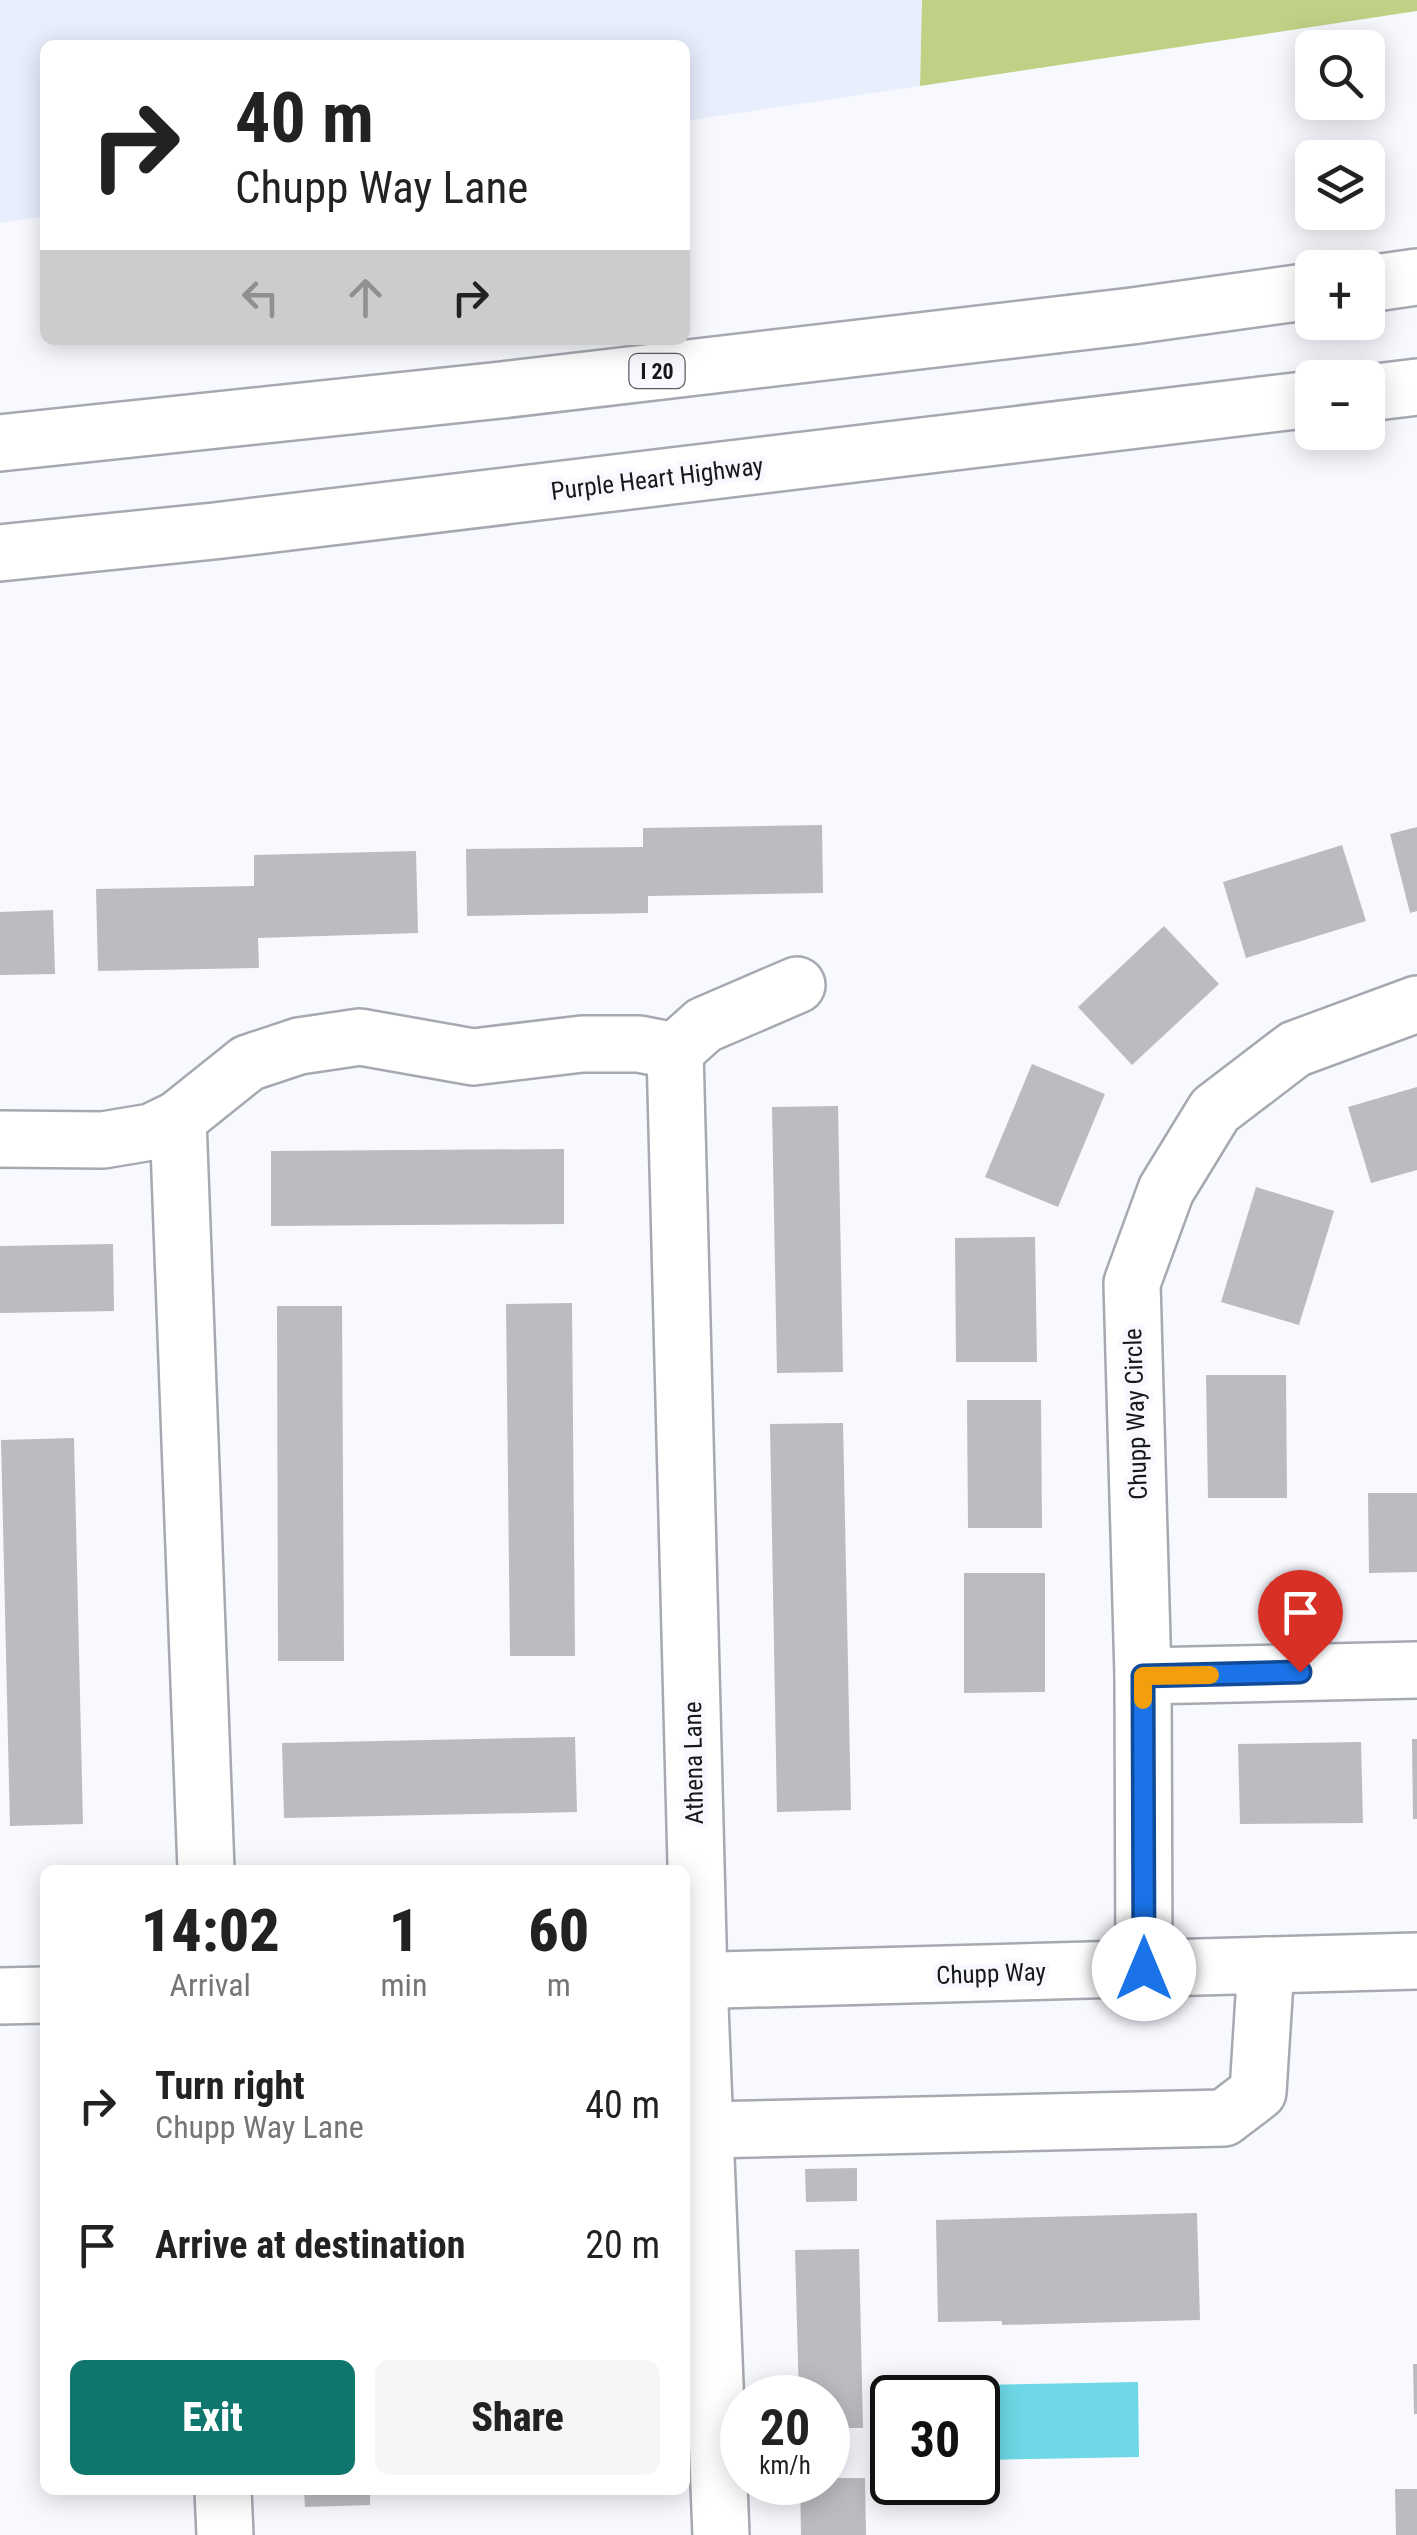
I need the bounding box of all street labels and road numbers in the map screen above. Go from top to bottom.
road number: I 20 [630,354,684,388]
street label: Purple Heart Highway [549,451,765,506]
street label: Chupp Way Circle [1118,1328,1153,1500]
street label: Athena Lane [678,1701,709,1825]
street label: Chupp Way [936,1957,1046,1990]

